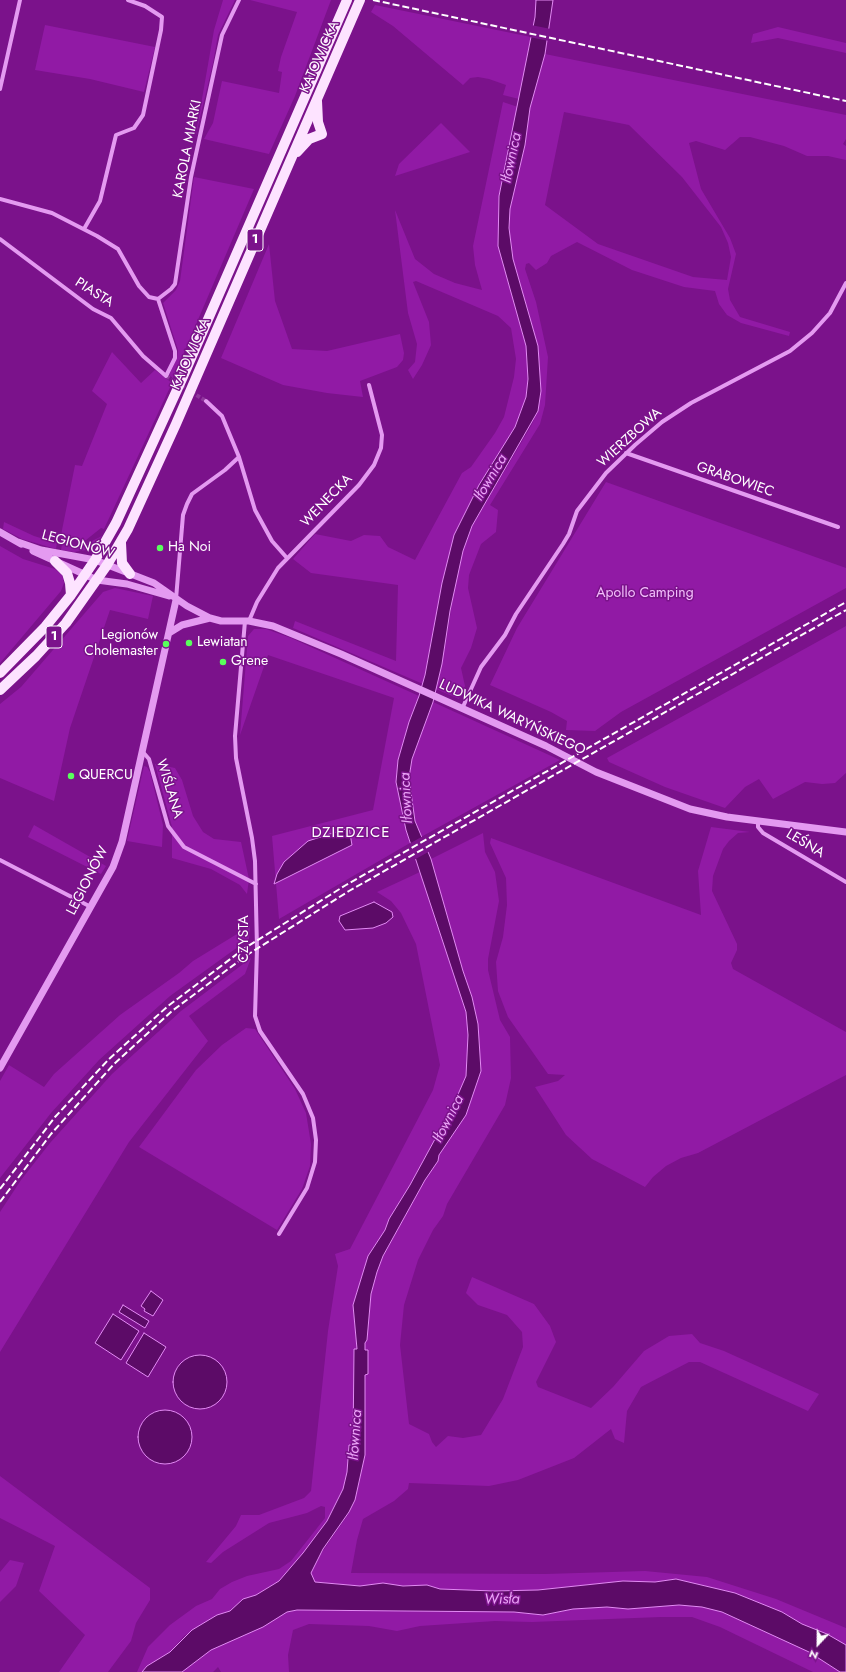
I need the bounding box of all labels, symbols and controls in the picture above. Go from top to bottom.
street label: KATOWICKA [297,19,343,95]
street label: KAROLA MIARKI [170,99,206,199]
water label: Iłownica [498,131,526,185]
road number: 1 [247,229,263,251]
street label: PIASTA [72,275,116,311]
street label: KATOWICKA [168,316,214,392]
street label: WIERZBOWA [594,405,666,471]
water label: Iłownica [470,451,512,505]
street label: GRABOWIEC [694,459,776,501]
street label: WENECKA [298,471,356,531]
street label: LEGIONÓW [40,527,116,563]
place label: Ha Noi [168,540,211,556]
marker: Ha Noi [155,543,165,553]
park label: Apollo Camping [596,586,694,602]
road number: 1 [46,626,62,648]
place label: Legionów Cholemaster [84,628,158,660]
place label: Lewiatan [197,635,248,651]
marker: Lewiatan [184,638,194,648]
marker: Legionów Cholemaster [161,639,171,649]
place label: Grene [231,654,268,670]
marker: Grene [218,657,228,667]
street label: LUDWIKA WARYŃSKIEGO [436,677,588,759]
street label: WIŚLANA [152,757,186,821]
place label: QUERCU [79,768,133,784]
marker: QUERCU [66,771,76,781]
water label: Iłownica [397,772,417,824]
district label: DZIEDZICE [312,824,390,842]
street label: LEŚNA [783,826,827,862]
street label: LEGIONÓW [64,844,112,918]
street label: CZYSTA [237,915,253,963]
water label: Iłownica [429,1092,469,1146]
water label: Iłownica [345,1409,367,1461]
water label: Wisła [484,1591,520,1609]
north arrow [798,1624,838,1664]
text: N [806,1646,821,1664]

